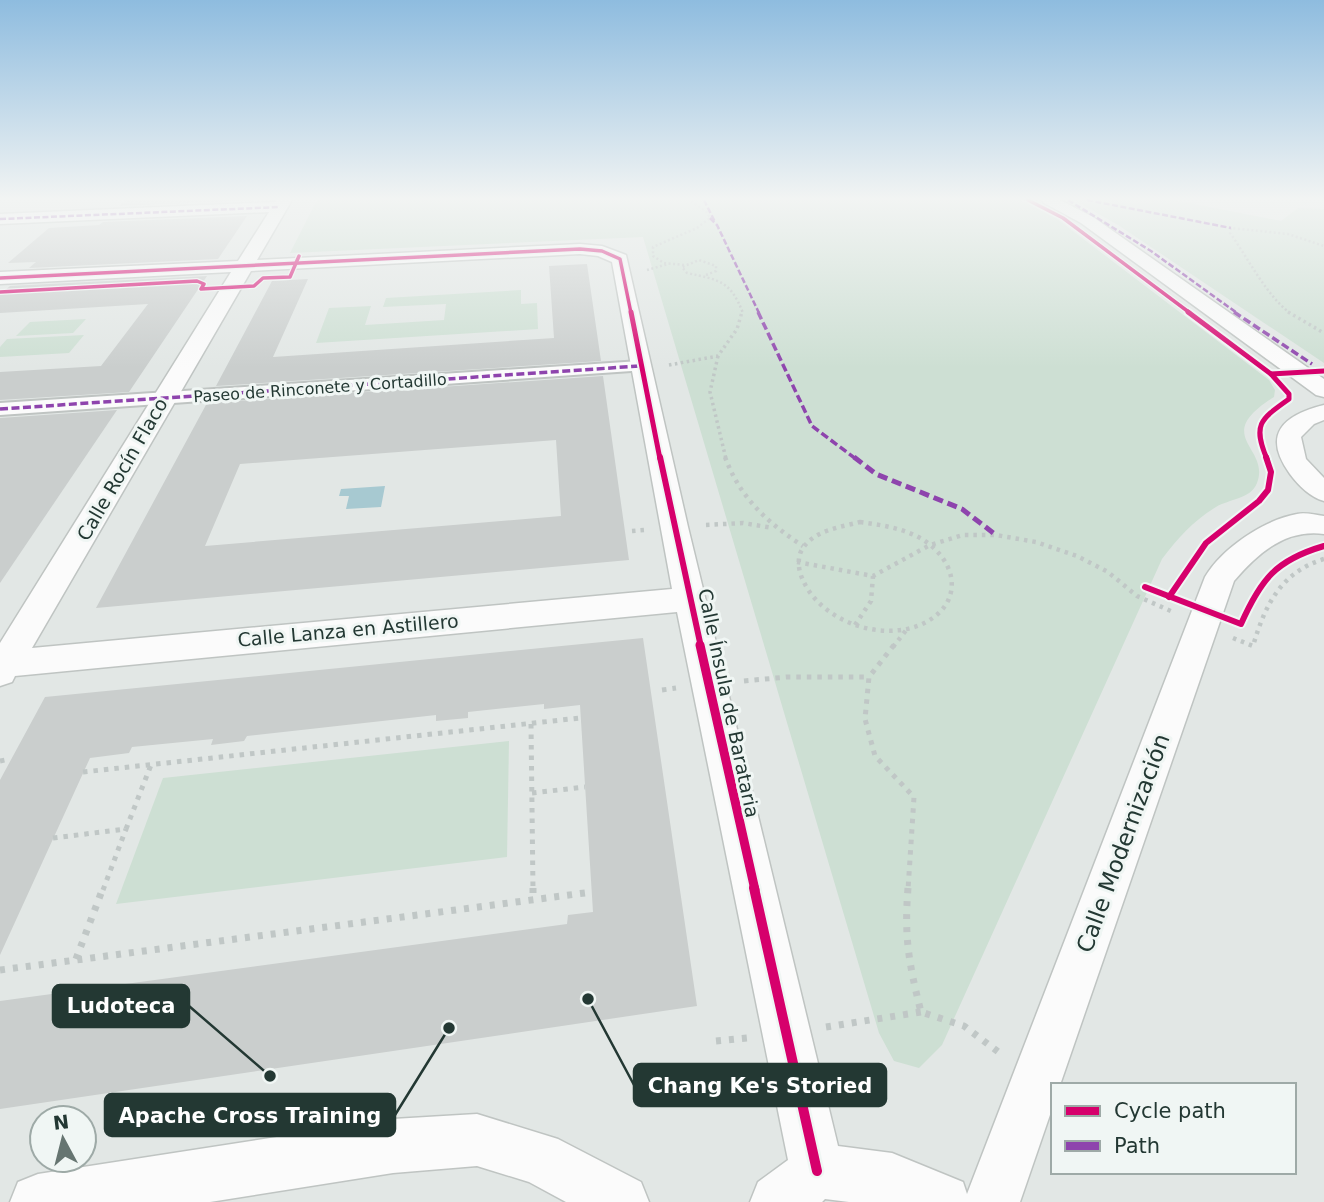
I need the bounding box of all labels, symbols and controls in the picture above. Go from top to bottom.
street label: Paseo de Rinconete y Cortadillo [193,370,447,406]
street label: Calle Rocín Flaco [72,394,172,544]
street label: Calle Ínsula de Barataria [694,587,764,819]
street label: Calle Lanza en Astillero [237,609,459,651]
street label: Calle Modernización [1071,730,1175,956]
callout: Ludoteca [53,985,189,1027]
text: Ludoteca [67,994,175,1018]
callout: Chang Ke's Storied [634,1064,886,1106]
text: Chang Ke's Storied [648,1074,872,1098]
legend [1051,1083,1296,1174]
callout: Apache Cross Training [105,1094,395,1136]
text: Cycle path [1114,1099,1226,1123]
north arrow [28,1104,98,1174]
text: Apache Cross Training [119,1104,381,1128]
text: N [52,1110,70,1134]
text: Path [1114,1134,1160,1158]

